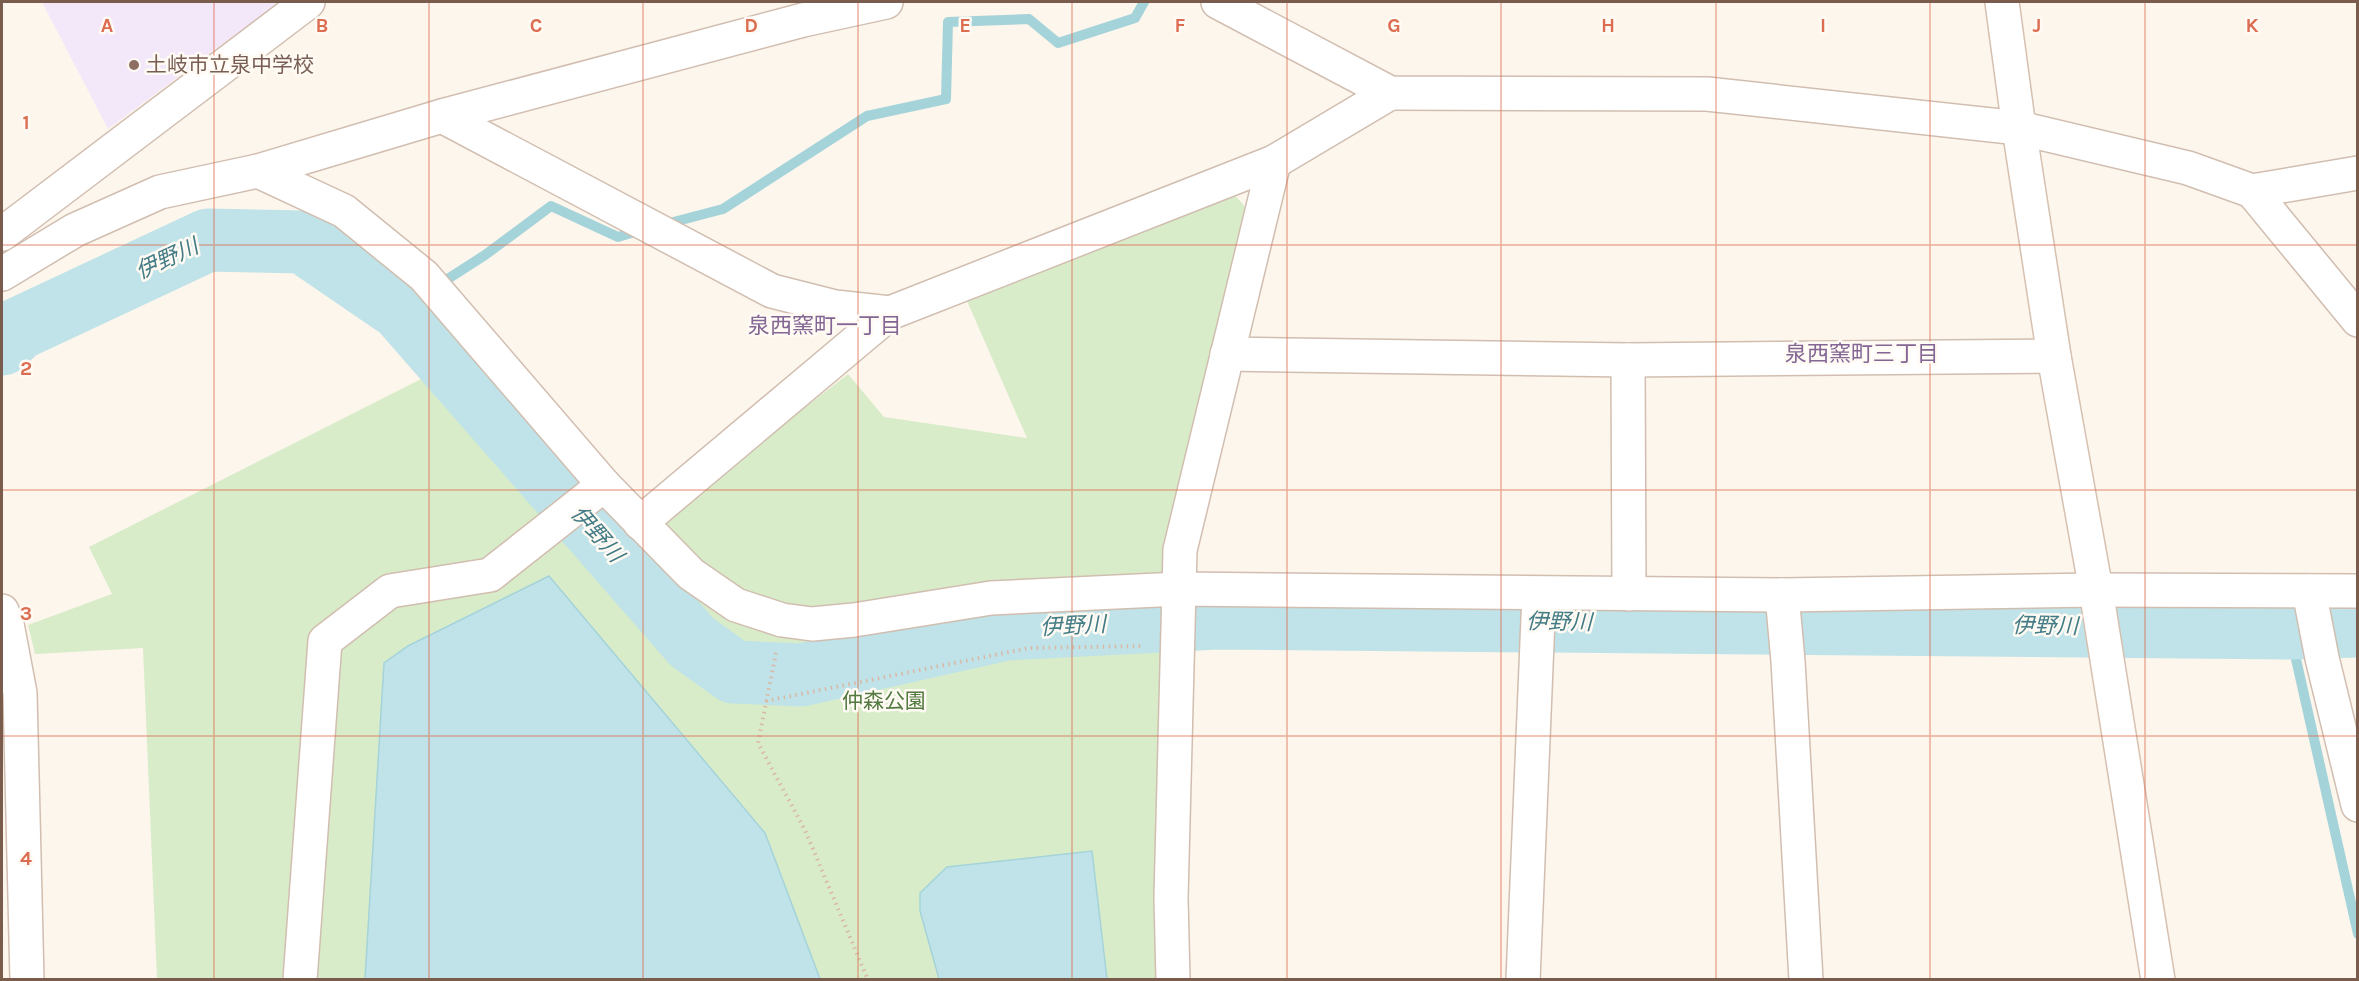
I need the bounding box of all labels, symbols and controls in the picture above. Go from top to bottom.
text: A [101,14,114,37]
text: B [316,14,328,37]
text: C [530,14,542,37]
text: D [744,14,758,37]
text: E [959,14,971,37]
text: F [1175,14,1186,37]
text: G [1387,14,1401,37]
text: H [1601,14,1615,37]
text: I [1820,14,1826,37]
text: J [2033,14,2041,37]
text: K [2245,14,2259,37]
place label: 土岐市立泉中学校 [146,53,314,77]
marker: 土岐市立泉中学校 [127,58,141,72]
text: 1 [22,111,30,134]
water label: 伊野川 [132,232,204,285]
district label: 泉西窯町一丁目 [748,313,902,339]
district label: 泉西窯町三丁目 [1785,341,1939,367]
text: 2 [20,357,32,380]
water label: 伊野川 [566,501,630,569]
text: 3 [20,602,32,625]
water label: 伊野川 [1526,608,1594,636]
water label: 伊野川 [1039,611,1109,641]
water label: 伊野川 [2012,612,2080,640]
park label: 仲森公園 [842,689,926,713]
text: 4 [20,847,32,870]

